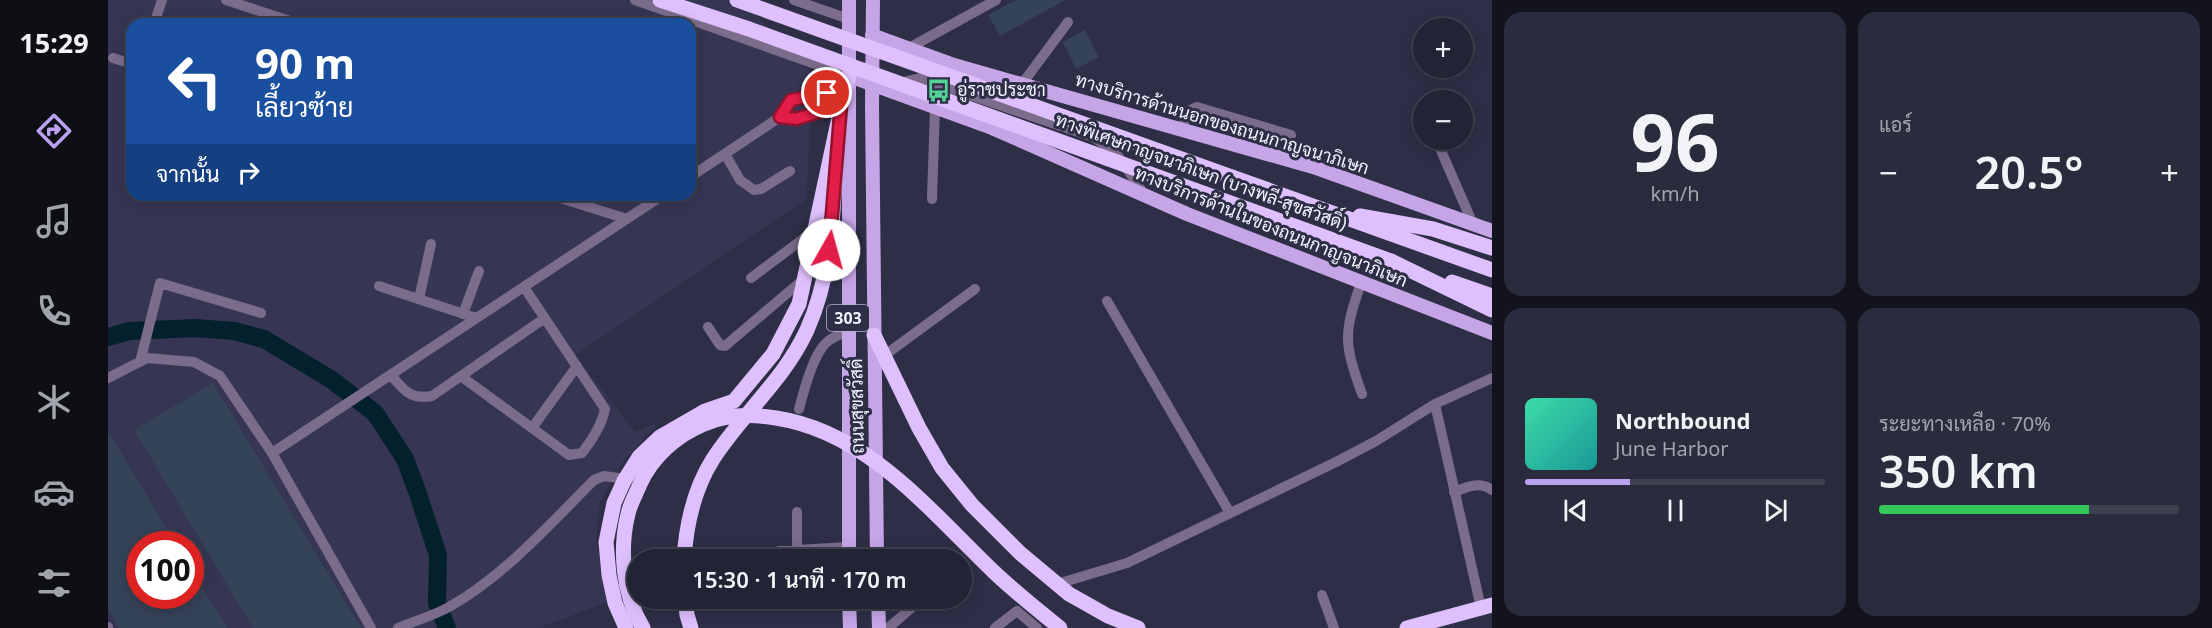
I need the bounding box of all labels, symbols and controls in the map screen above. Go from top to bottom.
map controls [1413,18,1473,150]
button: + [1413,18,1473,78]
text: 15:29 [19,24,89,61]
text: 90 m [255,34,355,91]
icon: left [156,42,234,120]
pin [801,67,852,118]
street label: ทางบริการด้านนอกของถนนกาญจนาภิเษก [1072,67,1372,179]
icon: arrive [810,76,843,109]
bus stop icon: อู่ราชประชา [926,77,952,103]
place label: อู่ราชประชา [957,77,1046,103]
text: เลี้ยวซ้าย [255,88,353,125]
text: 96 [1630,88,1720,194]
button: − [1413,90,1473,150]
street label: ทางพิเศษกาญจนาภิเษก (บางพลี-สุขสวัสดิ์) [1052,104,1352,236]
icon: directions [33,110,75,152]
text: แอร์ [1879,111,1912,138]
text: 20.5° [1975,141,2083,202]
text: − [1879,150,1898,195]
text: + [2160,150,2179,195]
icon: right [232,156,265,189]
text: จากนั้น [156,158,220,188]
street label: ทางบริการด้านในของถนนกาญจนาภิเษก [1131,160,1411,292]
text: km/h [1650,180,1700,207]
icon: music [33,200,75,242]
position arrow [797,218,861,282]
icon: phone [33,290,75,332]
road number: 303 [827,305,869,331]
street label: ถนนสุขสวัสดิ์ [840,358,870,454]
icon: climate [33,381,75,423]
text: Northbound [1615,405,1750,435]
text: ระยะทางเหลือ · 70% [1879,410,2051,437]
text: June Harbor [1615,435,1729,462]
text: 350 km [1879,440,2038,501]
icon: car [33,471,75,513]
icon: previous [1559,494,1592,527]
icon: pause [1659,494,1692,527]
icon: next [1759,494,1792,527]
speed limit sign: 100 [126,531,204,609]
icon: filters [33,562,75,604]
text: 15:30 · 1 นาที · 170 m [692,564,907,594]

